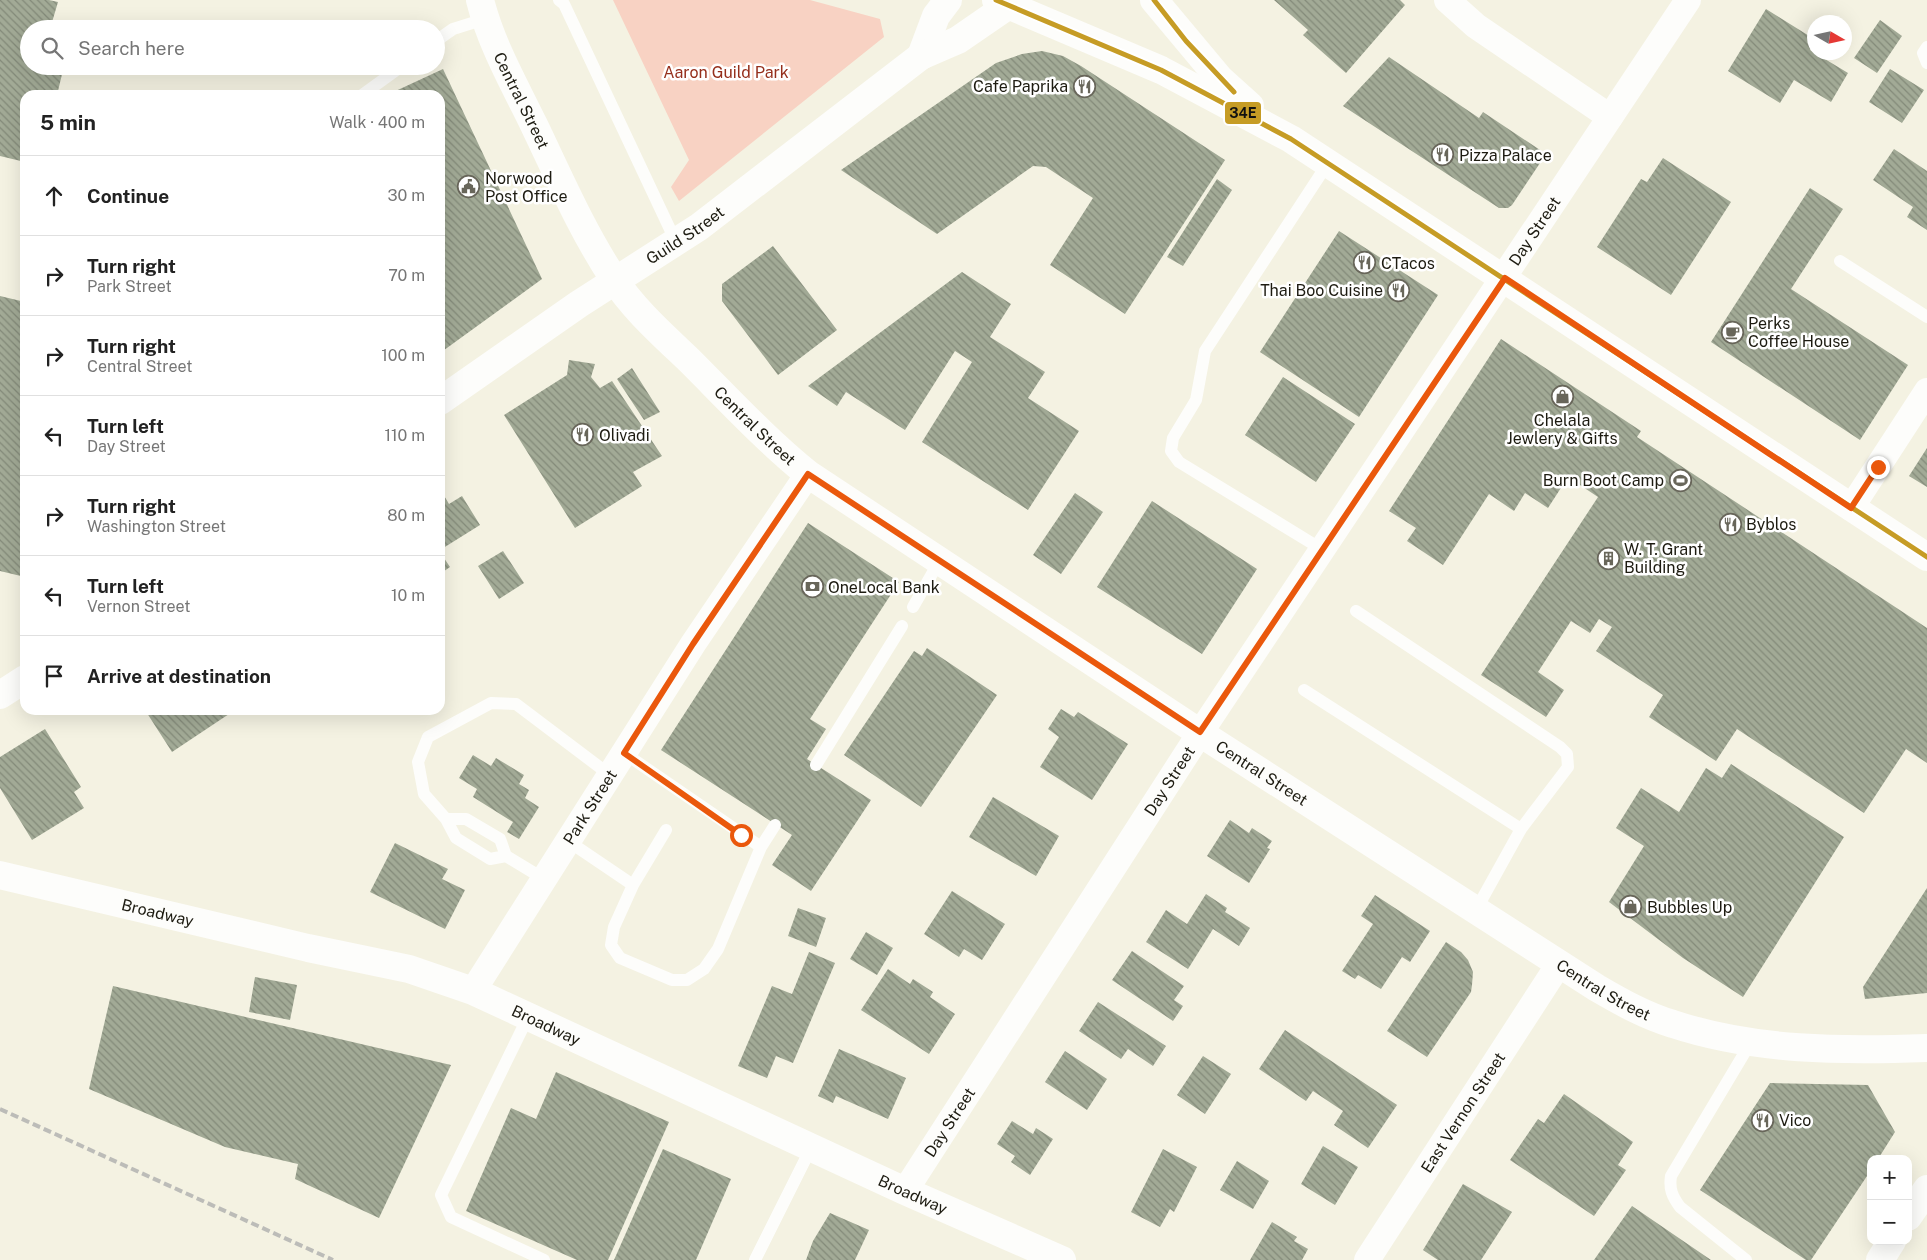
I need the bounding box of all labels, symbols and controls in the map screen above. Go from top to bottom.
north arrow [1807,15,1852,60]
search box [20,20,445,75]
icon: search [38,34,66,62]
text: Search here [78,37,185,59]
street label: Central Street [490,49,553,152]
park label: Aaron Guild Park [663,63,789,82]
restaurant icon: Cafe Paprika [1072,74,1096,98]
place label: Cafe Paprika [973,77,1068,96]
line badge: 34E [1224,101,1262,125]
text: 34E [1229,105,1257,121]
text: 5 min [40,110,96,135]
text: Walk · 400 m [329,113,425,132]
restaurant icon: Pizza Palace [1431,143,1455,167]
place label: Pizza Palace [1459,146,1552,165]
place label: Norwood Post Office [485,169,568,206]
public building icon: Norwood Post Office [457,175,481,199]
icon: ahead [40,182,68,210]
text: Continue [87,185,169,207]
text: 30 m [388,186,425,205]
street label: Day Street [1505,193,1564,269]
street label: Guild Street [643,202,728,268]
restaurant icon: CTacos [1353,251,1377,275]
place label: CTacos [1381,254,1435,273]
text: Turn right [87,255,176,277]
icon: right [40,262,68,290]
text: 70 m [388,266,425,285]
text: Park Street [87,277,172,296]
restaurant icon: Thai Boo Cuisine [1387,278,1411,302]
place label: Thai Boo Cuisine [1260,281,1383,300]
place label: Perks Coffee House [1748,314,1849,351]
cafe icon: Perks Coffee House [1720,320,1744,344]
text: Turn right [87,335,176,357]
icon: right [40,342,68,370]
text: 100 m [381,346,425,365]
text: Central Street [87,357,192,376]
street label: Central Street [710,382,799,469]
shop icon: Chelala Jewlery & Gifts [1550,384,1574,408]
place label: Chelala Jewlery & Gifts [1506,411,1618,448]
text: Turn left [87,415,164,437]
icon: left [40,422,68,450]
restaurant icon: Olivadi [571,423,595,447]
text: 110 m [384,426,425,445]
place label: Olivadi [599,426,650,445]
text: Day Street [87,437,166,456]
route end [1867,456,1890,479]
sports icon: Burn Boot Camp [1668,468,1692,492]
place label: Burn Boot Camp [1543,471,1664,490]
text: Turn right [87,495,176,517]
icon: right [40,502,68,530]
text: 80 m [387,506,425,525]
restaurant icon: Byblos [1718,512,1742,536]
place label: Byblos [1746,515,1796,534]
text: Washington Street [87,517,226,536]
place label: W. T. Grant Building [1624,540,1703,577]
building icon: W. T. Grant Building [1596,546,1620,570]
text: Turn left [87,575,164,597]
bank icon: OneLocal Bank [800,575,824,599]
place label: OneLocal Bank [828,578,940,597]
icon: left [40,582,68,610]
text: 10 m [391,586,425,605]
text: Vernon Street [87,597,191,616]
icon: arrive [40,662,68,690]
text: Arrive at destination [87,665,271,687]
street label: Central Street [1212,737,1311,810]
street label: Day Street [1140,743,1199,819]
street label: Park Street [559,766,621,848]
route start [730,824,753,847]
street label: Broadway [119,895,196,931]
shop icon: Bubbles Up [1619,895,1643,919]
place label: Bubbles Up [1647,898,1732,917]
street label: Central Street [1553,955,1653,1025]
street label: Broadway [509,1001,584,1050]
street label: East Vernon Street [1417,1049,1509,1176]
street label: Day Street [920,1084,979,1161]
restaurant icon: Vico [1751,1108,1775,1132]
place label: Vico [1779,1111,1811,1130]
map controls [1867,1155,1912,1245]
button: + [1867,1155,1912,1200]
street label: Broadway [875,1171,951,1219]
button: − [1867,1200,1912,1245]

